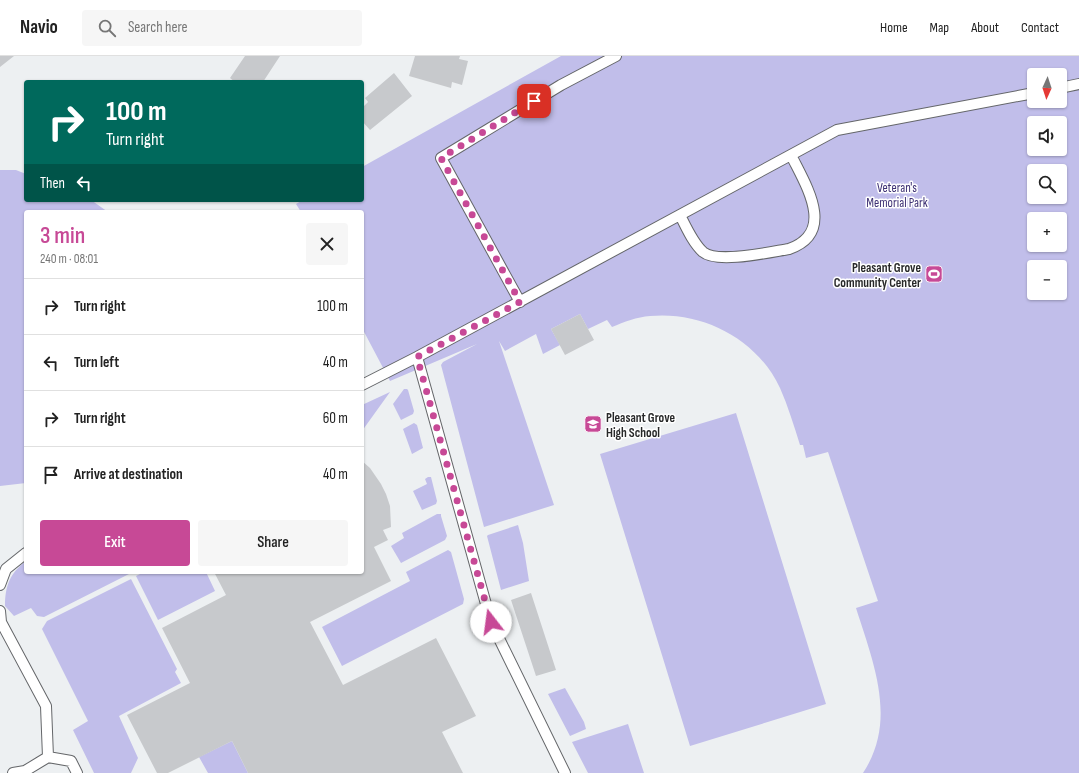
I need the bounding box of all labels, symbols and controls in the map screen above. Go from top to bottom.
search box [82,10,362,46]
text: Navio [20,16,58,39]
icon: search [96,17,118,39]
text: Search here [128,18,188,37]
text: Home [880,19,908,36]
text: Map [930,19,949,36]
text: About [971,19,999,36]
text: Contact [1021,19,1059,36]
north arrow [1027,68,1067,108]
map controls [1027,68,1067,300]
pin [517,84,551,118]
icon: arrive [523,90,545,112]
text: 100 m [106,95,167,128]
icon: right [40,96,92,148]
button: sound [1027,116,1067,156]
text: Turn right [106,129,164,150]
button: search [1027,164,1067,204]
icon: left [73,172,95,194]
text: Then [40,174,65,193]
park label: Veteran's Memorial Park [866,180,928,211]
button: + [1027,212,1067,252]
text: 3 min [40,221,85,250]
button: close [306,223,348,265]
text: 240 m · 08:01 [40,251,98,267]
place label: Pleasant Grove Community Center [834,260,921,291]
button: − [1027,260,1067,300]
sports icon: Pleasant Grove Community Center [924,264,944,284]
icon: right [40,296,62,318]
text: Turn right [74,297,126,316]
text: 100 m [317,297,348,316]
icon: left [40,352,62,374]
text: Turn left [74,353,119,372]
text: 40 m [323,353,348,372]
icon: right [40,408,62,430]
text: Turn right [74,409,126,428]
text: 60 m [323,409,348,428]
place label: Pleasant Grove High School [606,410,675,441]
school or university icon: Pleasant Grove High School [583,414,603,434]
icon: arrive [40,464,62,486]
text: Arrive at destination [74,465,183,484]
text: 40 m [323,465,348,484]
button: Exit [40,520,190,566]
button: Share [198,520,348,566]
position arrow [470,601,512,643]

